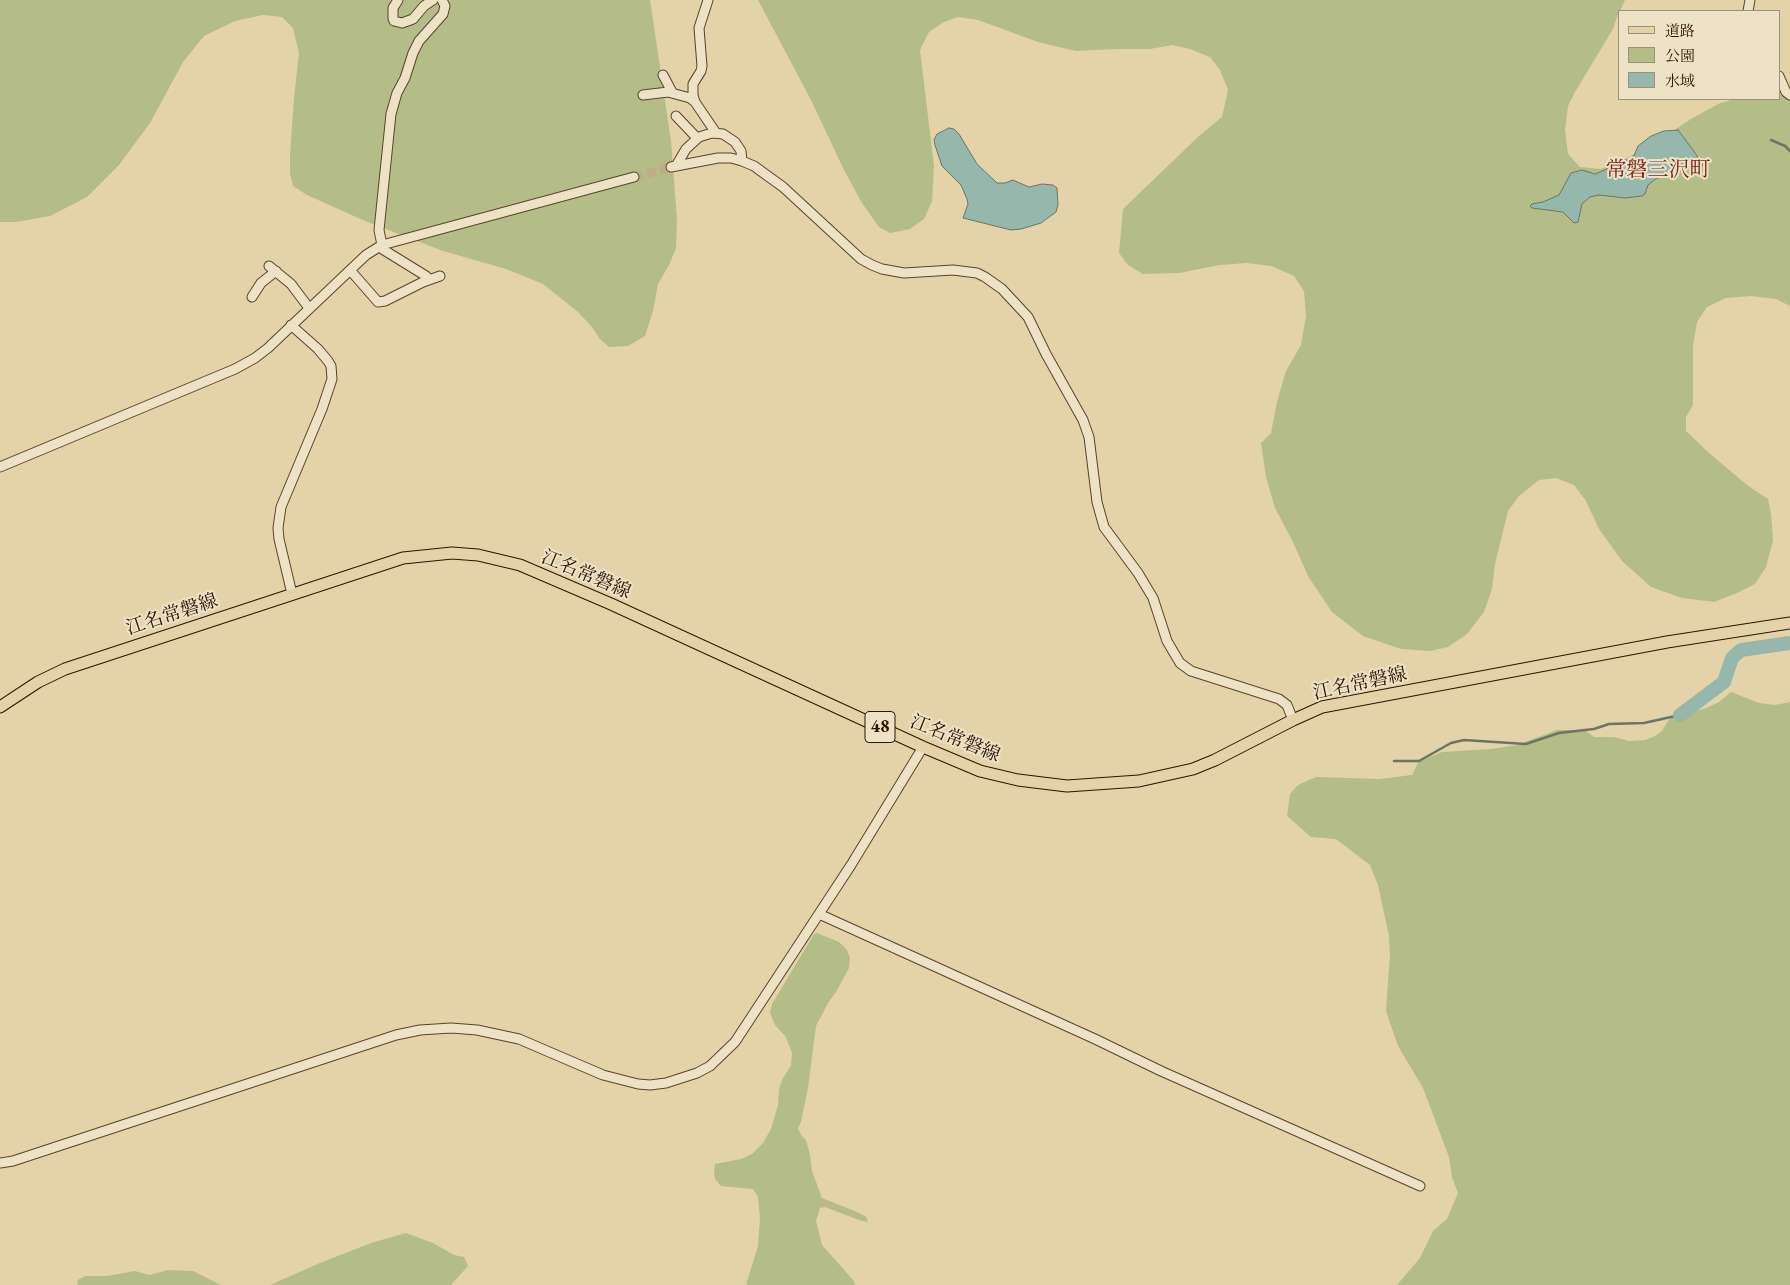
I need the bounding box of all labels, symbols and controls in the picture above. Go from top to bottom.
legend [1618,10,1780,100]
text: 道路 [1665,21,1695,40]
text: 公園 [1665,46,1695,65]
text: 水域 [1665,71,1695,90]
district label: 常磐三沢町 [1606,157,1710,183]
street label: 江名常磐線 [538,546,634,604]
street label: 江名常磐線 [123,589,221,641]
street label: 江名常磐線 [1311,663,1409,705]
street label: 江名常磐線 [907,711,1003,767]
road number: 48 [865,712,895,742]

